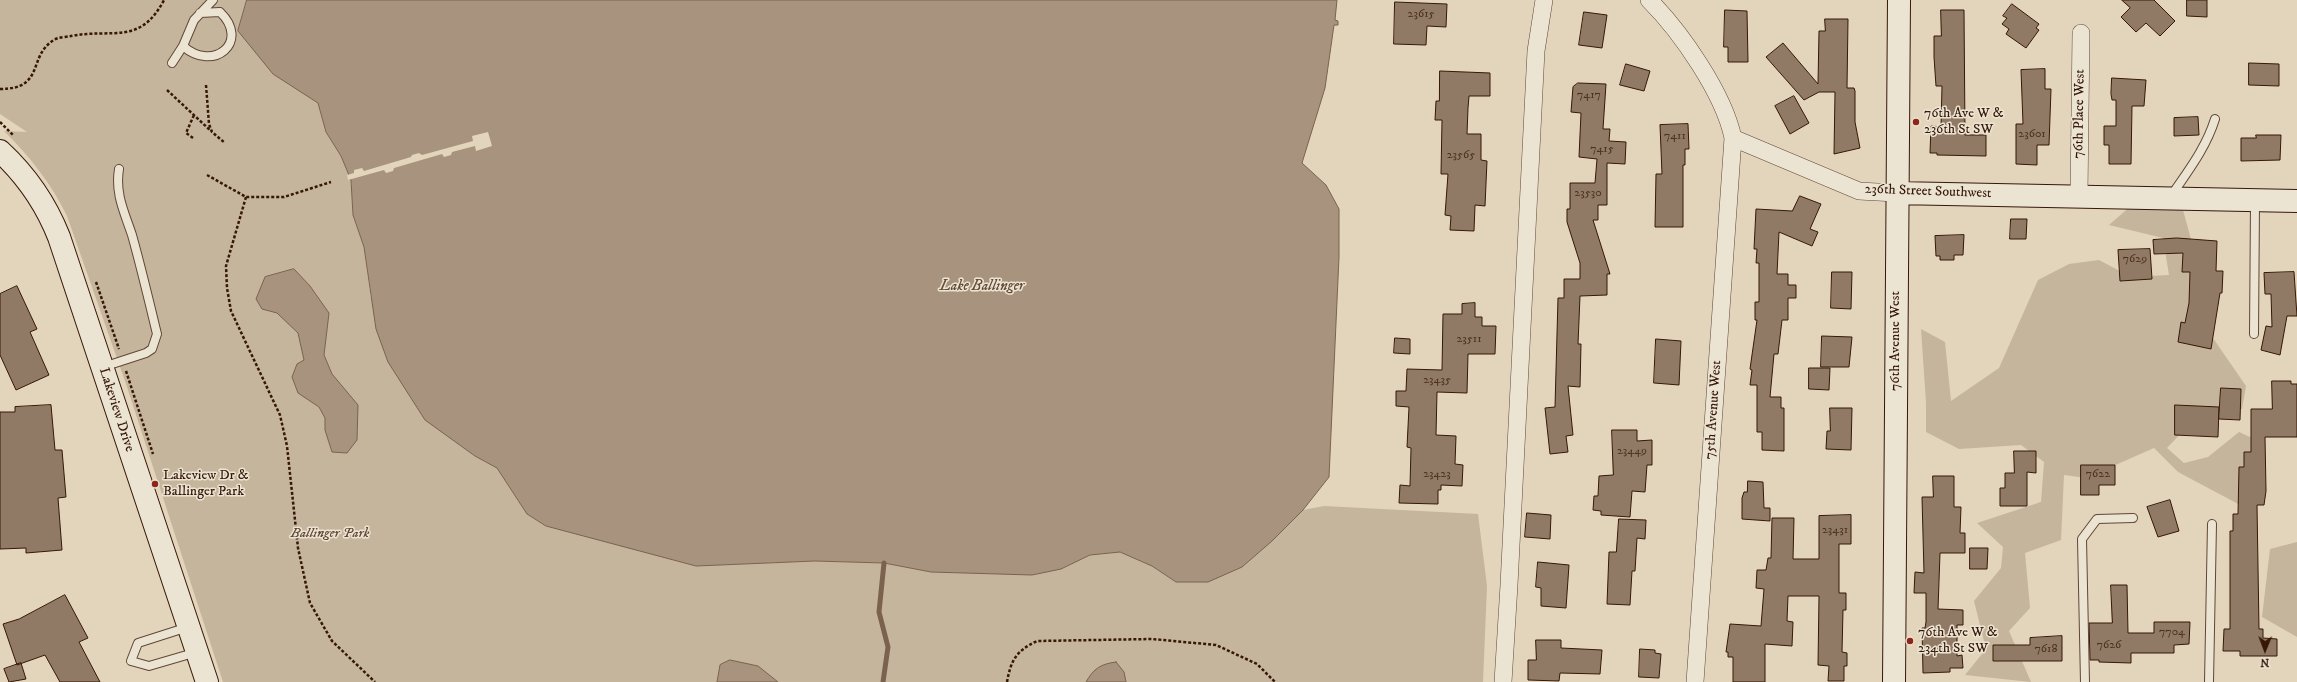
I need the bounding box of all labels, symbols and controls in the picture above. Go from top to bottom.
house number: 23615 [1408,8,1434,22]
street label: 76th Place West [2071,69,2089,159]
house number: 7417 [1577,89,1601,103]
place label: 76th Ave W & 236th St SW [1924,106,2004,138]
marker: 76th Ave W & 236th St SW [1911,117,1921,127]
house number: 23601 [2018,128,2046,142]
house number: 7411 [1664,130,1686,144]
house number: 7415 [1590,143,1614,157]
house number: 23565 [1447,149,1475,163]
street label: 236th Street Southwest [1864,181,1992,203]
house number: 23530 [1574,187,1602,201]
house number: 7629 [2123,253,2147,267]
water label: Lake Ballinger [940,278,1024,296]
street label: 76th Avenue West [1888,291,1904,391]
house number: 23511 [1456,333,1482,347]
street label: 75th Avenue West [1702,360,1726,460]
street label: Lakeview Drive [95,366,137,454]
house number: 23435 [1423,374,1451,388]
house number: 23449 [1617,445,1647,459]
place label: Lakeview Dr & Ballinger Park [163,468,249,500]
house number: 23423 [1423,468,1451,482]
house number: 7622 [2086,468,2110,482]
marker: Lakeview Dr & Ballinger Park [150,479,160,489]
house number: 23431 [1822,524,1848,538]
park label: Ballinger Park [291,526,369,542]
place label: 76th Ave W & 234th St SW [1918,625,1998,658]
house number: 7704 [2159,626,2185,640]
north arrow [2245,630,2285,670]
marker: 76th Ave W & 234th St SW [1905,636,1915,646]
house number: 7626 [2097,639,2121,653]
house number: 7618 [2035,643,2057,657]
text: N [2260,655,2269,669]

